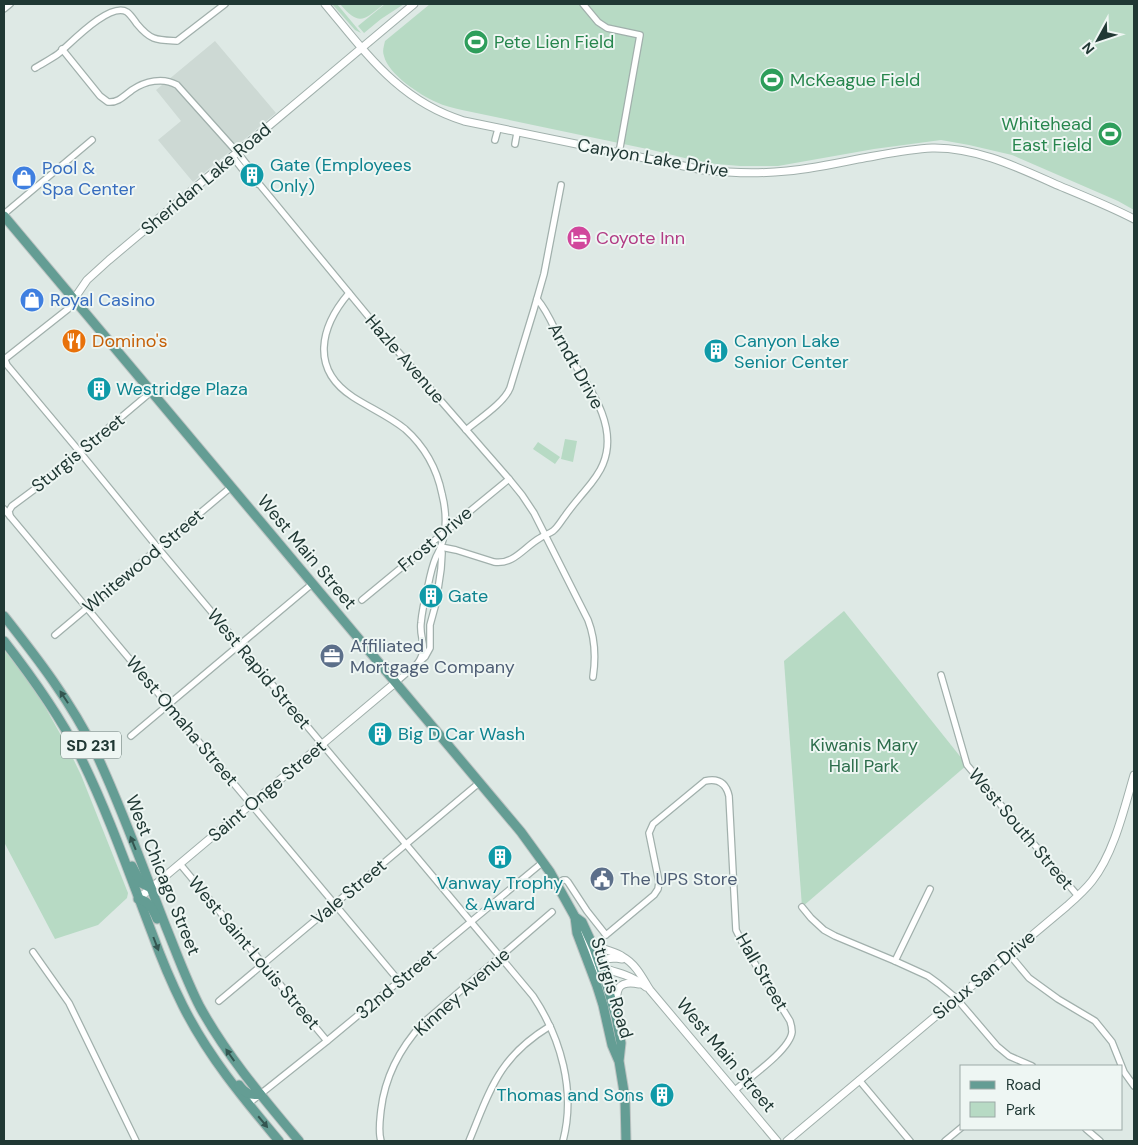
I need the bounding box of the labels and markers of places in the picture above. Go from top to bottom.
sports icon: Pete Lien Field [463,29,489,55]
place label: Pete Lien Field [494,30,614,54]
sports icon: McKeague Field [759,67,785,93]
place label: McKeague Field [790,68,920,92]
place label: Whitehead East Field [1001,112,1092,157]
sports icon: Whitehead East Field [1097,121,1123,147]
place label: Gate (Employees Only) [270,153,412,198]
place label: Pool & Spa Center [42,156,136,201]
building icon: Gate (Employees Only) [239,162,265,188]
shop icon: Pool & Spa Center [11,165,37,191]
hotel icon: Coyote Inn [566,225,592,251]
place label: Coyote Inn [596,226,685,250]
shop icon: Royal Casino [19,287,45,313]
place label: Royal Casino [50,288,155,312]
restaurant icon: Domino's [61,328,87,354]
place label: Domino's [92,329,168,353]
place label: Canyon Lake Senior Center [734,329,849,374]
building icon: Canyon Lake Senior Center [703,338,729,364]
building icon: Westridge Plaza [86,376,112,402]
place label: Westridge Plaza [116,377,248,401]
building icon: Gate [418,583,444,609]
place label: Gate [448,584,488,608]
place label: Affiliated Mortgage Company [350,634,515,679]
office icon: Affiliated Mortgage Company [319,643,345,669]
building icon: Big D Car Wash [367,721,393,747]
place label: Big D Car Wash [398,722,525,746]
building icon: Vanway Trophy & Award [487,844,513,870]
public building icon: The UPS Store [589,866,615,892]
place label: The UPS Store [620,867,737,891]
place label: Vanway Trophy & Award [437,871,563,916]
building icon: Thomas and Sons [649,1082,675,1108]
place label: Thomas and Sons [497,1083,644,1107]

